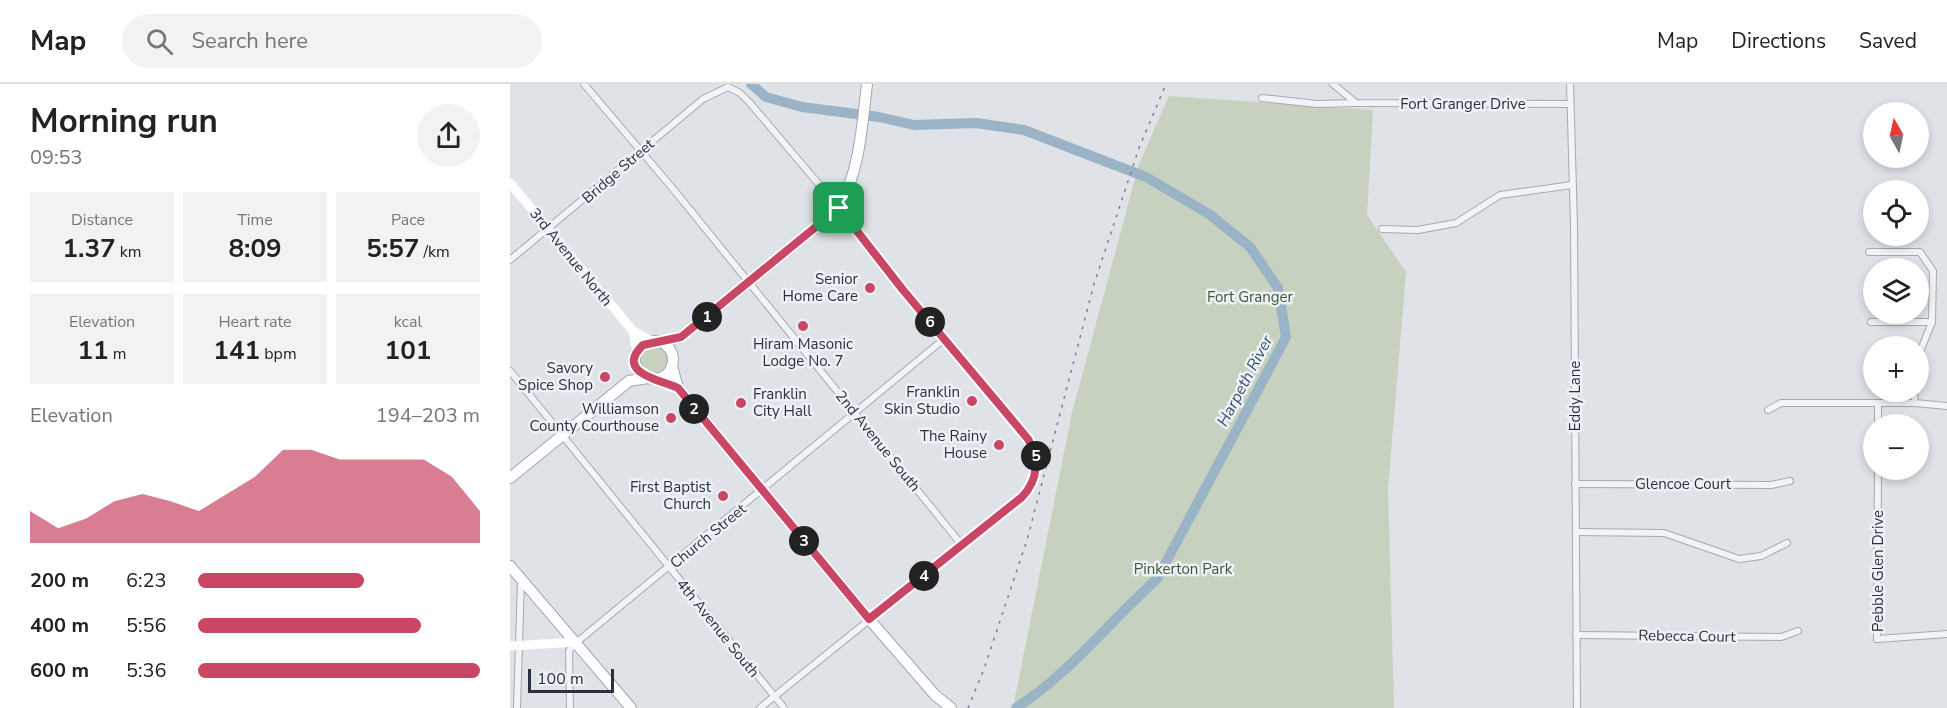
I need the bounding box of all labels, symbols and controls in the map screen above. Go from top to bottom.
search box [122,14,542,68]
text: Map [30,22,86,60]
icon: search [143,25,176,58]
text: Search here [191,26,308,56]
text: Map [1657,27,1698,55]
text: Directions [1731,27,1826,55]
text: Saved [1859,27,1917,55]
street label: Fort Granger Drive [1400,94,1526,114]
text: Morning run [30,99,218,144]
north arrow [1863,102,1929,168]
map controls [1863,102,1929,480]
button: share [417,104,480,167]
street label: Bridge Street [578,134,659,208]
text: 09:53 [30,144,83,171]
button: locate [1863,180,1929,246]
pin [813,182,864,233]
icon: arrive [822,191,855,224]
street label: 3rd Avenue North [525,204,617,310]
text: Distance [71,209,133,231]
text: Time [237,209,273,231]
text: Pace [391,209,425,231]
text: 1.37 [62,231,116,266]
text: 8:09 [228,231,282,266]
text: 5:57 [366,231,419,266]
text: km [116,241,142,263]
text: /km [419,241,450,263]
button: layers [1863,258,1929,324]
place label: Senior Home Care [783,269,859,306]
marker: Senior Home Care [863,281,877,295]
park label: Fort Granger [1207,287,1294,307]
pin: 1 [692,302,722,332]
text: 1 [702,306,712,328]
pin: 6 [915,307,945,337]
text: Elevation [69,311,135,333]
text: Heart rate [218,311,292,333]
text: kcal [394,311,422,333]
text: 6 [925,311,935,333]
marker: Hiram Masonic Lodge No. 7 [796,319,810,333]
water label: Harpeth River [1212,331,1279,430]
text: 11 [77,333,109,368]
text: 141 [213,333,260,368]
text: 101 [385,333,431,368]
place label: Hiram Masonic Lodge No. 7 [753,334,853,371]
button: + [1863,336,1929,402]
text: m [109,343,127,365]
text: bpm [260,343,297,365]
place label: Savory Spice Shop [518,358,593,395]
street label: Eddy Lane [1565,361,1585,431]
marker: Savory Spice Shop [598,370,612,384]
place label: Franklin Skin Studio [884,382,960,419]
place label: Franklin City Hall [753,384,812,421]
street label: 2nd Avenue South [831,386,925,496]
pin: 2 [679,394,709,424]
marker: Franklin Skin Studio [965,394,979,408]
marker: Franklin City Hall [734,396,748,410]
text: 2 [689,398,699,420]
place label: Williamson County Courthouse [529,399,659,436]
text: Elevation [30,402,113,429]
text: 194–203 m [376,402,480,429]
marker: Williamson County Courthouse [664,411,678,425]
button: − [1863,414,1929,480]
place label: The Rainy House [920,426,987,463]
marker: The Rainy House [992,438,1006,452]
pin: 5 [1021,441,1051,471]
text: 5 [1031,445,1041,467]
street label: Glencoe Court [1635,474,1732,494]
place label: First Baptist Church [630,477,712,514]
marker: First Baptist Church [716,489,730,503]
street label: Church Street [666,499,751,573]
street label: Pebble Glen Drive [1868,510,1888,632]
pin: 3 [789,526,819,556]
text: 3 [799,530,809,552]
park label: Pinkerton Park [1134,559,1233,579]
pin: 4 [909,561,939,591]
text: 4 [919,565,929,587]
text: 200 m [30,567,89,594]
text: 6:23 [126,567,167,594]
street label: 4th Avenue South [672,575,764,681]
text: 400 m [30,612,89,639]
text: 5:56 [126,612,167,639]
street label: Rebecca Court [1638,625,1737,647]
text: 600 m [30,657,89,684]
text: 5:36 [126,657,167,684]
scale bar [528,666,614,694]
text: 100 m [537,668,584,690]

